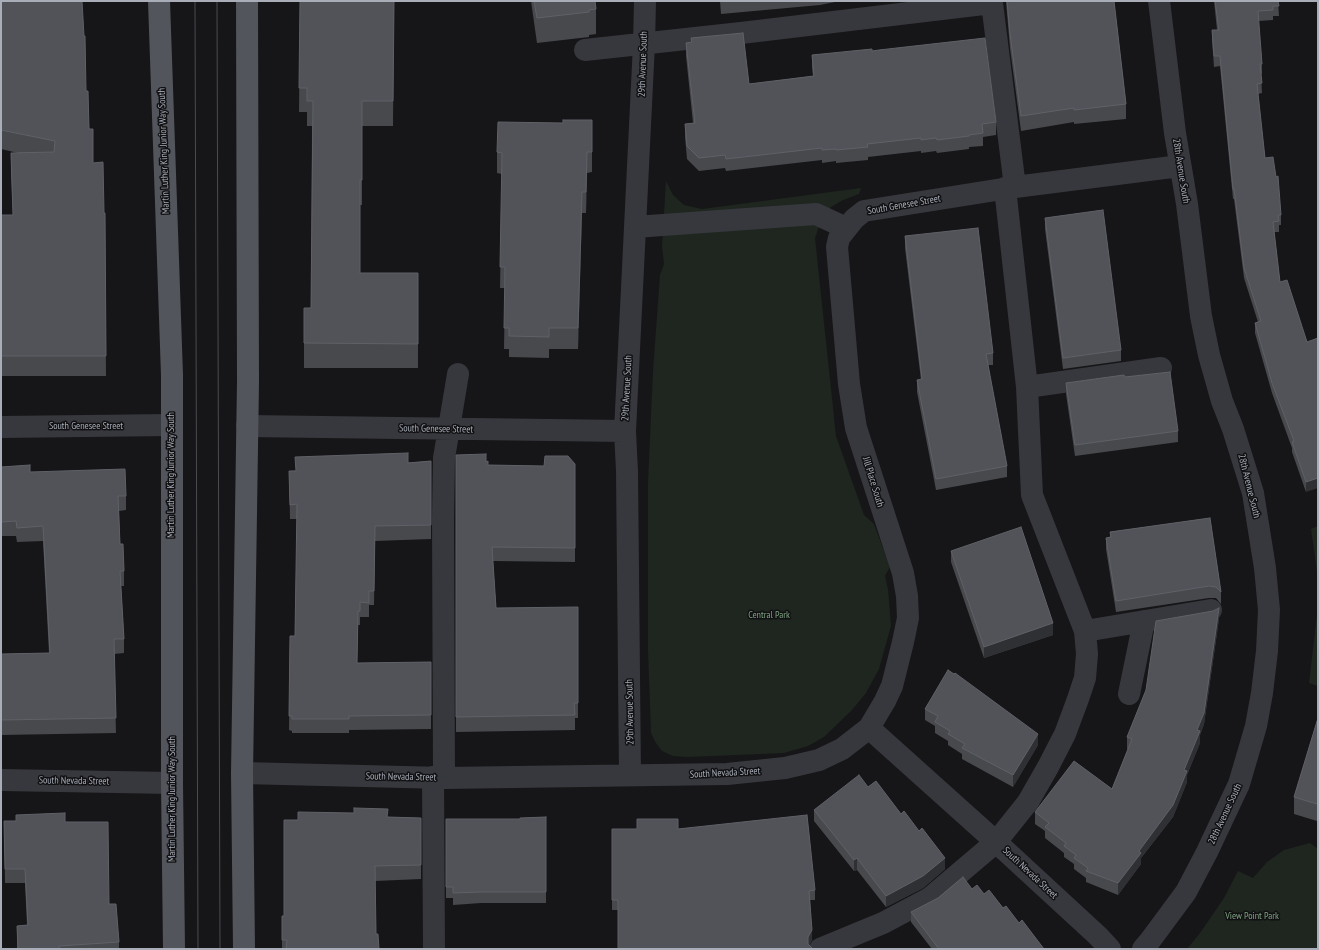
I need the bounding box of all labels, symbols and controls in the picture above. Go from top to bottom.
street label: 29th Avenue South [636,31,650,97]
street label: Martin Luther King Junior Way South [156,88,172,214]
street label: 28th Avenue South [1170,138,1192,204]
street label: South Genesee Street [866,193,942,217]
street label: 29th Avenue South [619,355,635,421]
street label: Martin Luther King Junior Way South [165,412,177,538]
street label: South Genesee Street [49,420,123,432]
street label: South Genesee Street [399,422,473,436]
street label: 28th Avenue South [1235,453,1263,519]
street label: Jill Place South [860,455,886,509]
park label: Central Park [748,609,790,621]
street label: 29th Avenue South [623,679,637,745]
street label: Martin Luther King Junior Way South [166,736,178,862]
street label: South Nevada Street [689,765,761,781]
street label: South Nevada Street [366,770,436,784]
street label: South Nevada Street [39,774,109,788]
street label: 28th Avenue South [1206,782,1244,846]
street label: South Nevada Street [1000,845,1060,901]
park label: View Point Park [1225,910,1279,922]

